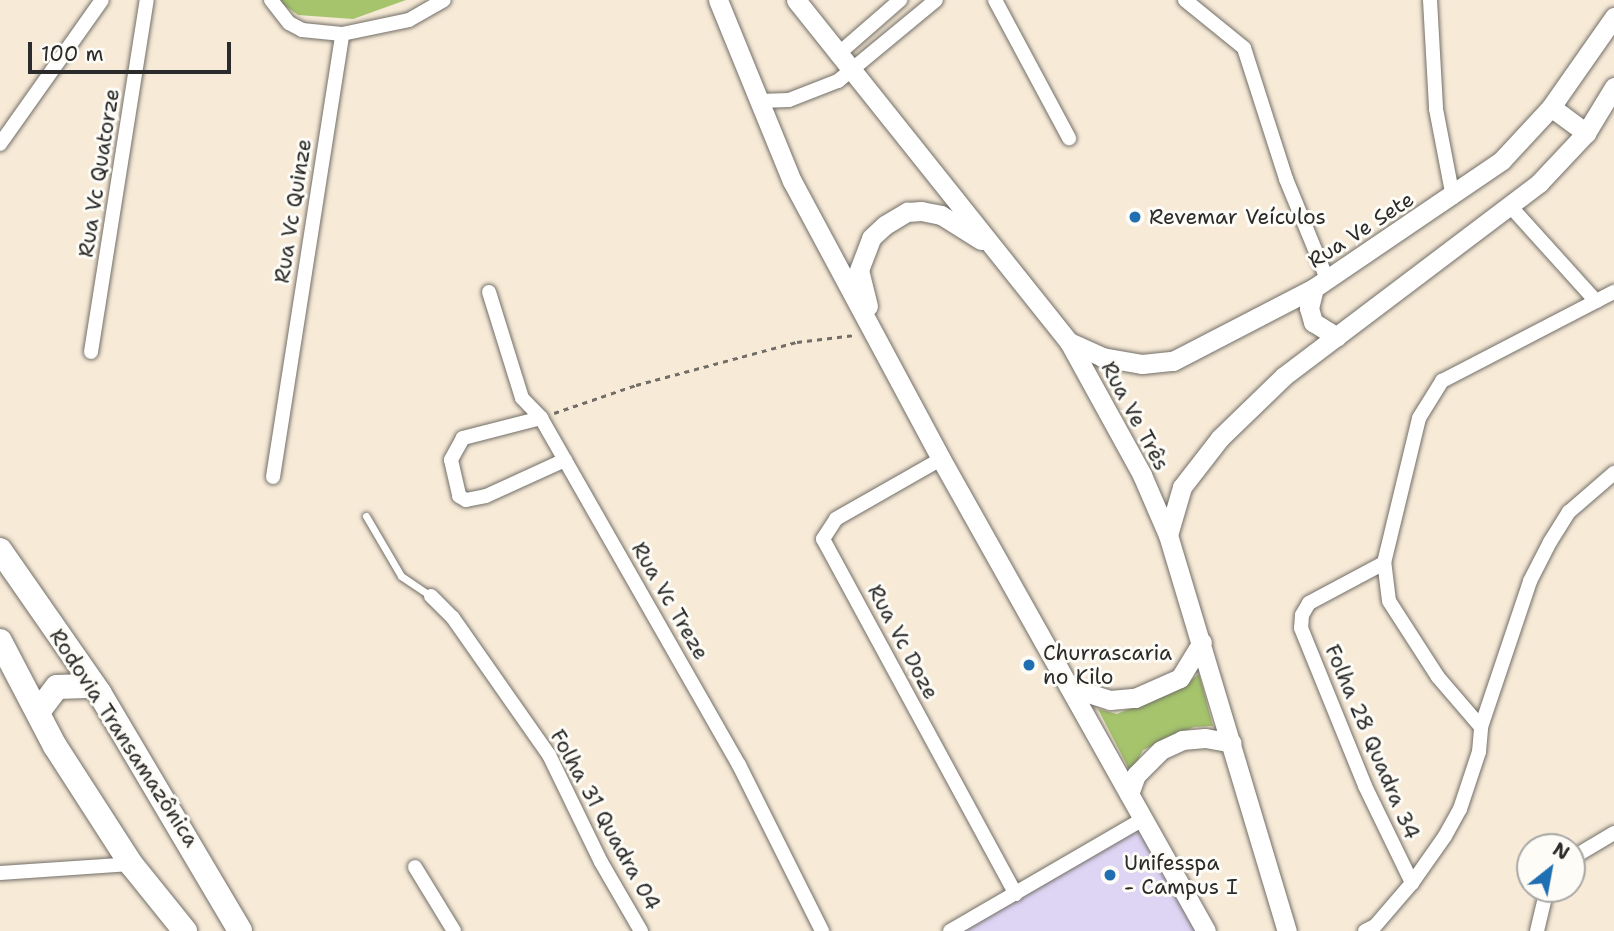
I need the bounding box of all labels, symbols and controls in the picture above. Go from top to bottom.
scale bar [32,28,234,72]
text: 100 m [41,40,104,68]
street label: Rua Vc Quatorze [73,87,125,259]
street label: Rua Vc Quinze [269,137,317,285]
street label: Rua Ve Sete [1303,186,1419,274]
place label: Revemar Veículos [1149,204,1326,230]
marker: Revemar Veículos [1127,209,1143,225]
street label: Rua Ve Três [1096,357,1174,475]
street label: Rua Vc Treze [626,538,714,664]
street label: Rua Vc Doze [862,580,944,704]
street label: Rodovia Transamazônica [44,624,204,852]
place label: Churrascaria no Kilo [1043,640,1172,690]
street label: Folha 28 Quadra 34 [1320,641,1424,843]
marker: Churrascaria no Kilo [1021,657,1037,673]
street label: Folha 31 Quadra 04 [545,725,665,915]
north arrow [1516,833,1586,903]
text: N [1548,837,1574,866]
place label: Unifesspa - Campus I [1124,850,1238,900]
marker: Unifesspa - Campus I [1102,867,1118,883]

